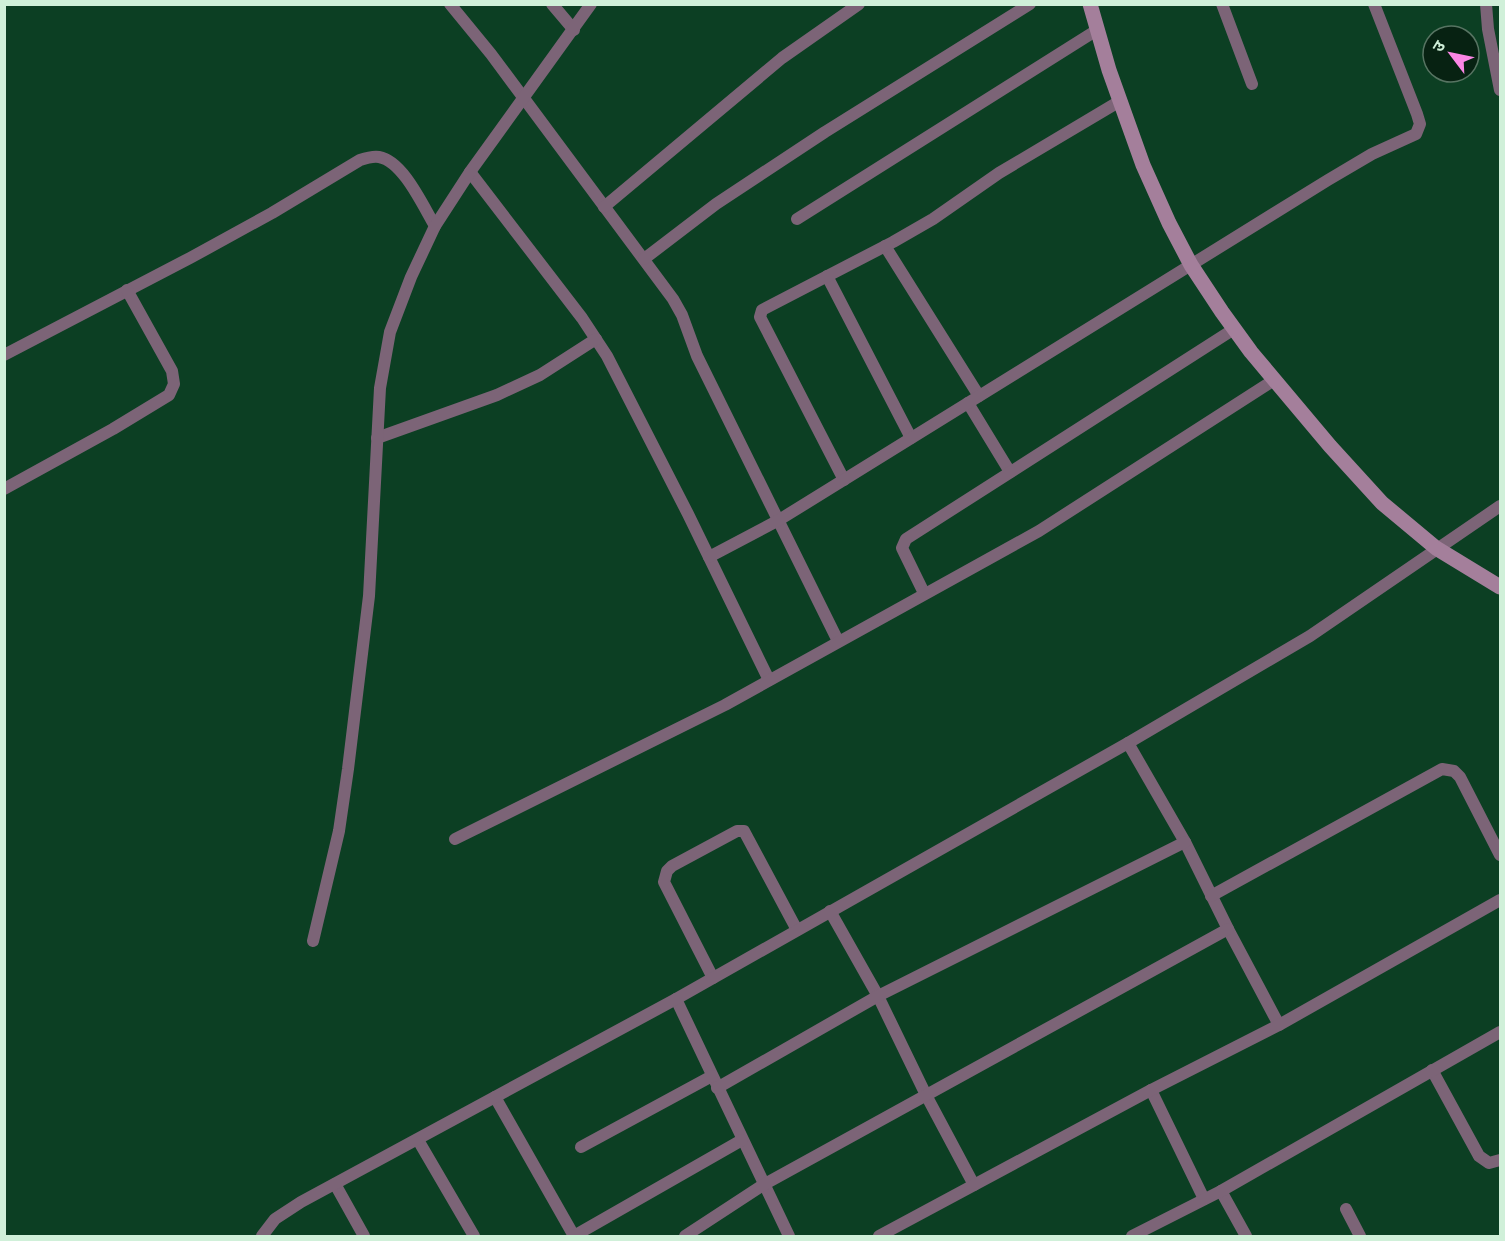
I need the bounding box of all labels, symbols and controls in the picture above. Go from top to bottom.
north arrow [1421,24,1481,84]
text: उ [1428,37,1450,55]

